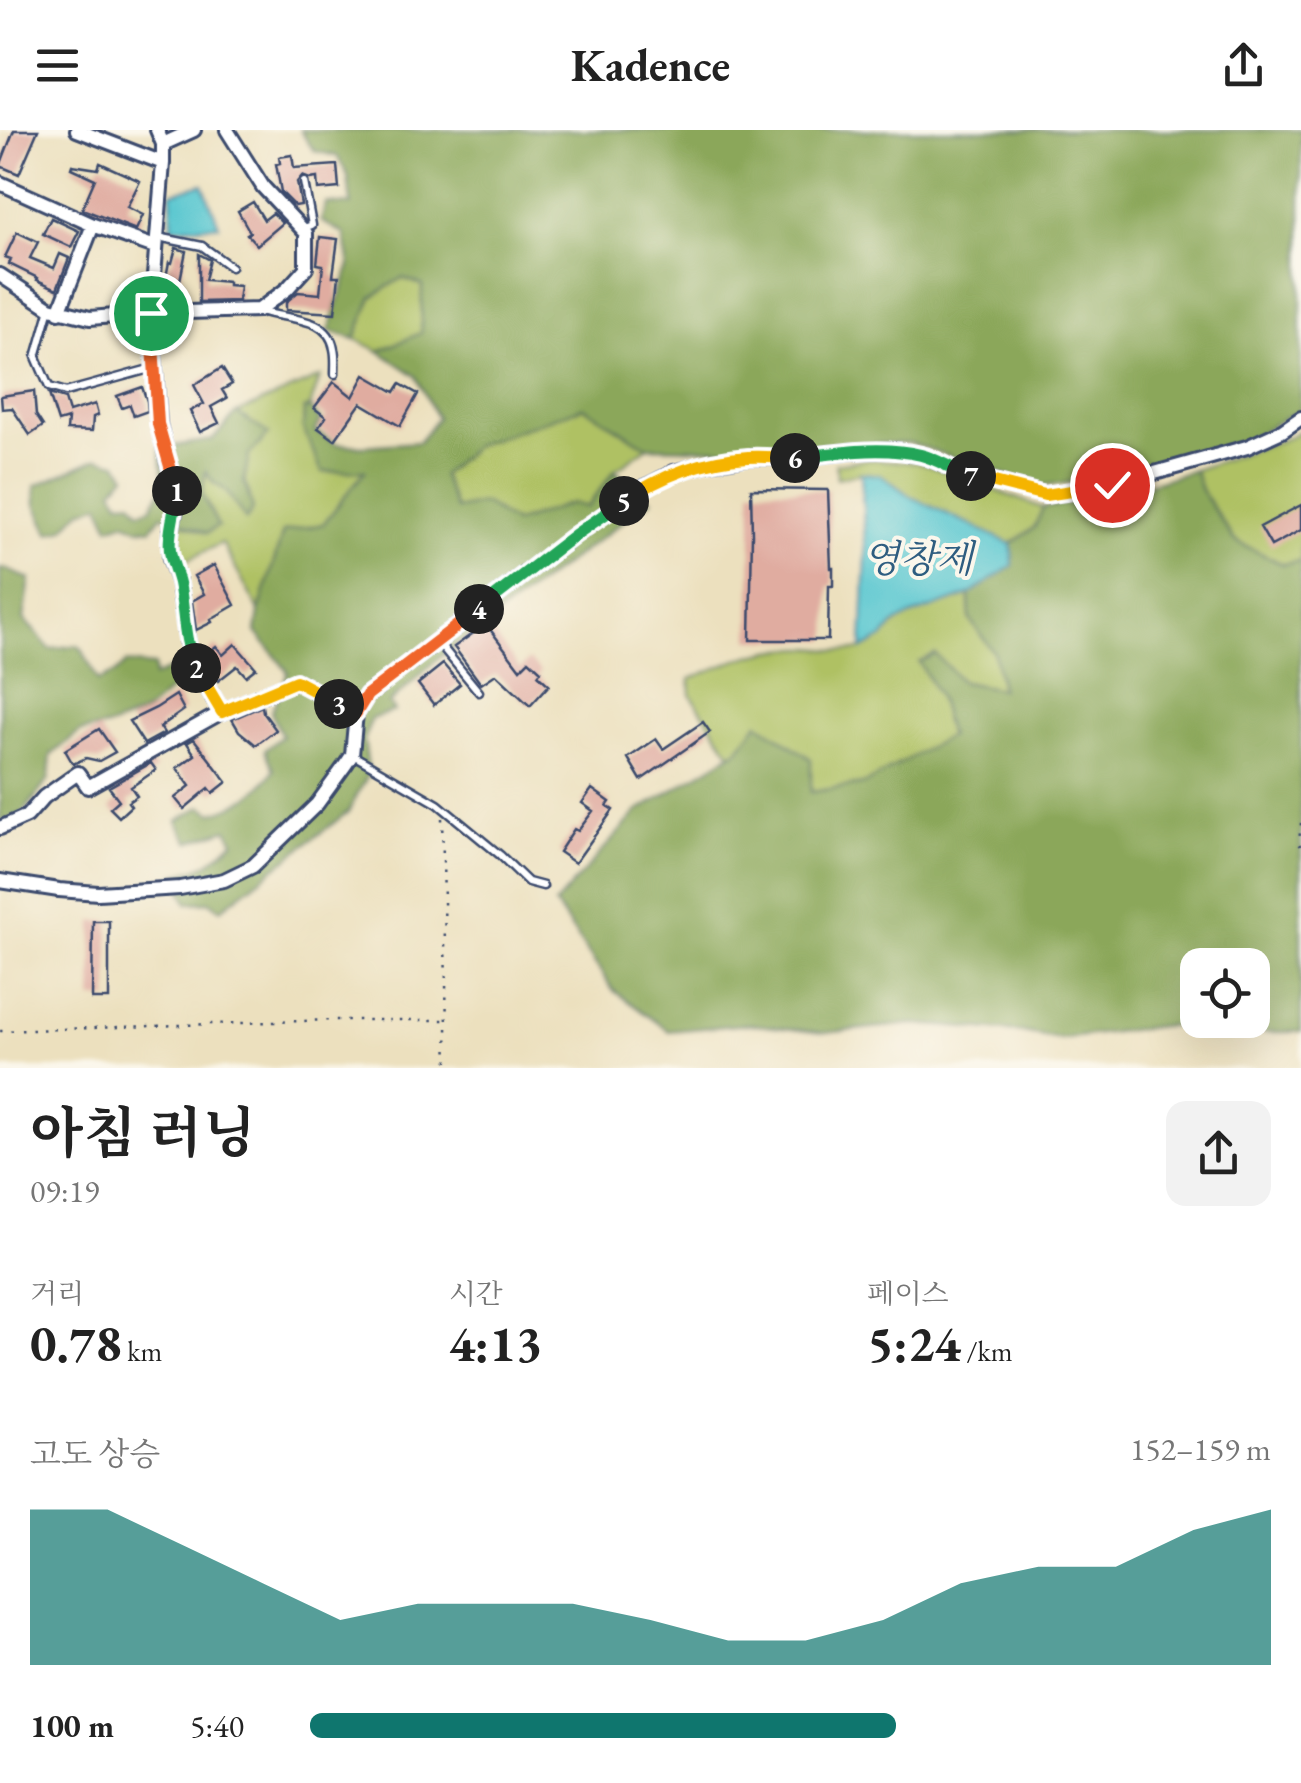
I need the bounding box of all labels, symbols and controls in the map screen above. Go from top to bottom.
text: Kadence [571,36,730,94]
icon: menu [30,38,85,93]
icon: share [1216,38,1271,93]
pin [109,271,194,356]
icon: arrive [124,286,179,341]
pin: 6 [770,433,820,483]
text: 6 [788,440,802,476]
pin [1070,443,1155,528]
pin: 7 [946,451,996,501]
text: 7 [964,458,978,494]
icon: check [1085,458,1140,513]
pin: 1 [152,466,202,516]
text: 1 [170,473,184,509]
pin: 5 [599,476,649,526]
text: 5 [617,483,631,519]
water label: 영창제 [863,534,977,583]
pin: 4 [454,584,504,634]
text: 4 [472,591,486,627]
pin: 2 [171,643,221,693]
text: 2 [189,650,203,686]
pin: 3 [314,679,364,729]
text: 3 [332,686,346,722]
map controls [1180,948,1270,1038]
button: locate [1180,948,1270,1038]
text: 아침 러닝 [30,1097,256,1168]
button: share [1166,1101,1271,1206]
text: 09:19 [30,1170,99,1212]
text: 거리 [30,1275,84,1311]
text: 시간 [449,1275,503,1311]
text: 페이스 [867,1275,948,1311]
text: 0.78 [30,1311,122,1376]
text: 4:13 [449,1311,542,1376]
text: 5:24 [867,1311,961,1376]
text: km [122,1333,162,1369]
text: /km [961,1333,1012,1369]
text: 152–159 m [1130,1428,1271,1470]
text: 고도 상승 [30,1433,160,1475]
text: 100 m [30,1705,114,1747]
text: 5:40 [190,1705,244,1747]

